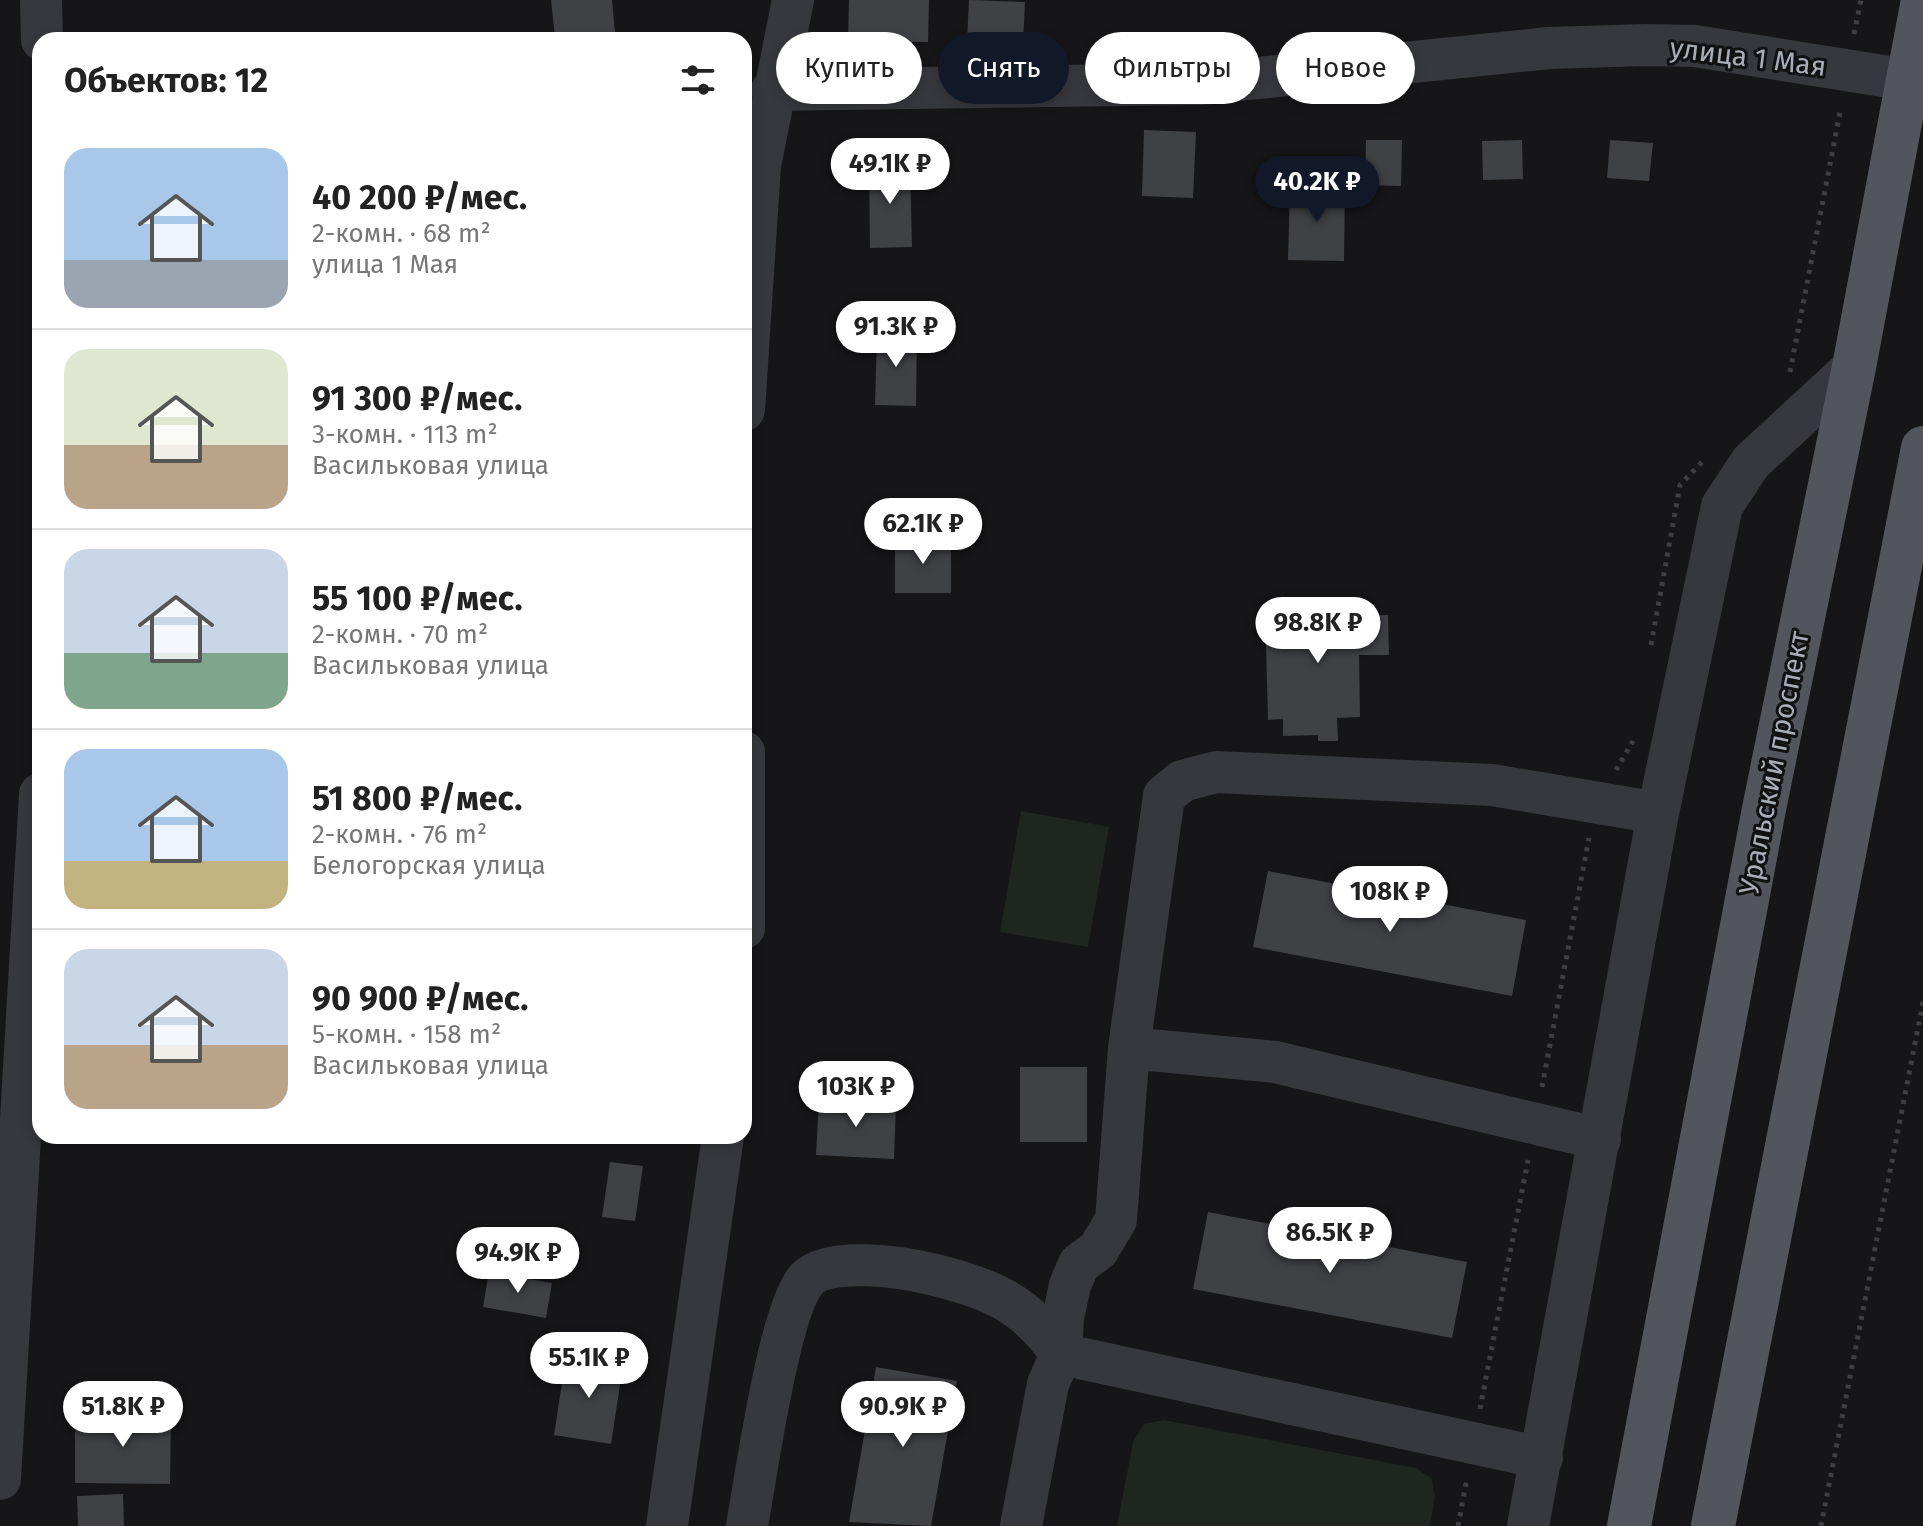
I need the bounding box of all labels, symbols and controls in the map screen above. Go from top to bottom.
street label: улица 1 Мая [1668,31,1828,83]
chip: Купить [776,32,922,104]
chip: Снять [938,32,1069,104]
chip: Фильтры [1085,32,1260,104]
chip: Новое [1276,32,1415,104]
icon: filters [676,58,720,102]
text: Объектов: 12 [64,60,268,101]
pin: 49.1K ₽ [816,138,964,206]
text: 49.1K ₽ [849,148,931,179]
pin: 40.2K ₽ [1243,156,1391,224]
text: 40.2K ₽ [1273,166,1361,197]
text: 40 200 ₽/мес. [312,177,527,218]
icon: home [128,180,224,276]
text: 2-комн. · 68 m² [312,218,491,249]
text: улица 1 Мая [312,249,458,280]
pin: 91.3K ₽ [822,301,970,369]
text: 91.3K ₽ [854,311,938,342]
text: 91 300 ₽/мес. [312,378,522,419]
icon: home [128,381,224,477]
text: 3-комн. · 113 m² [312,419,498,450]
text: Васильковая улица [312,450,549,481]
pin: 62.1K ₽ [849,498,997,566]
text: 62.1K ₽ [882,508,964,539]
text: 55 100 ₽/мес. [312,578,523,619]
icon: home [128,581,224,677]
pin: 98.8K ₽ [1244,597,1392,665]
text: 98.8K ₽ [1273,607,1363,638]
text: 2-комн. · 70 m² [312,619,488,650]
street label: Уральский проспект [1732,628,1816,898]
text: Васильковая улица [312,650,549,681]
text: 51 800 ₽/мес. [312,778,522,819]
icon: home [128,781,224,877]
text: 2-комн. · 76 m² [312,819,487,850]
text: Белогорская улица [312,850,546,881]
pin: 108K ₽ [1325,866,1455,934]
text: 108K ₽ [1350,876,1430,907]
text: 90 900 ₽/мес. [312,978,528,1019]
icon: home [128,981,224,1077]
text: 5-комн. · 158 m² [312,1019,501,1050]
text: Васильковая улица [312,1050,549,1081]
pin: 103K ₽ [791,1061,921,1129]
text: 103K ₽ [817,1071,895,1102]
pin: 86.5K ₽ [1256,1207,1404,1275]
text: 86.5K ₽ [1286,1217,1374,1248]
pin: 94.9K ₽ [444,1227,592,1295]
text: 94.9K ₽ [474,1237,562,1268]
pin: 55.1K ₽ [515,1332,663,1400]
text: 55.1K ₽ [548,1342,630,1373]
pin: 51.8K ₽ [49,1381,197,1449]
pin: 90.9K ₽ [829,1381,977,1449]
text: 51.8K ₽ [81,1391,165,1422]
text: 90.9K ₽ [859,1391,947,1422]

